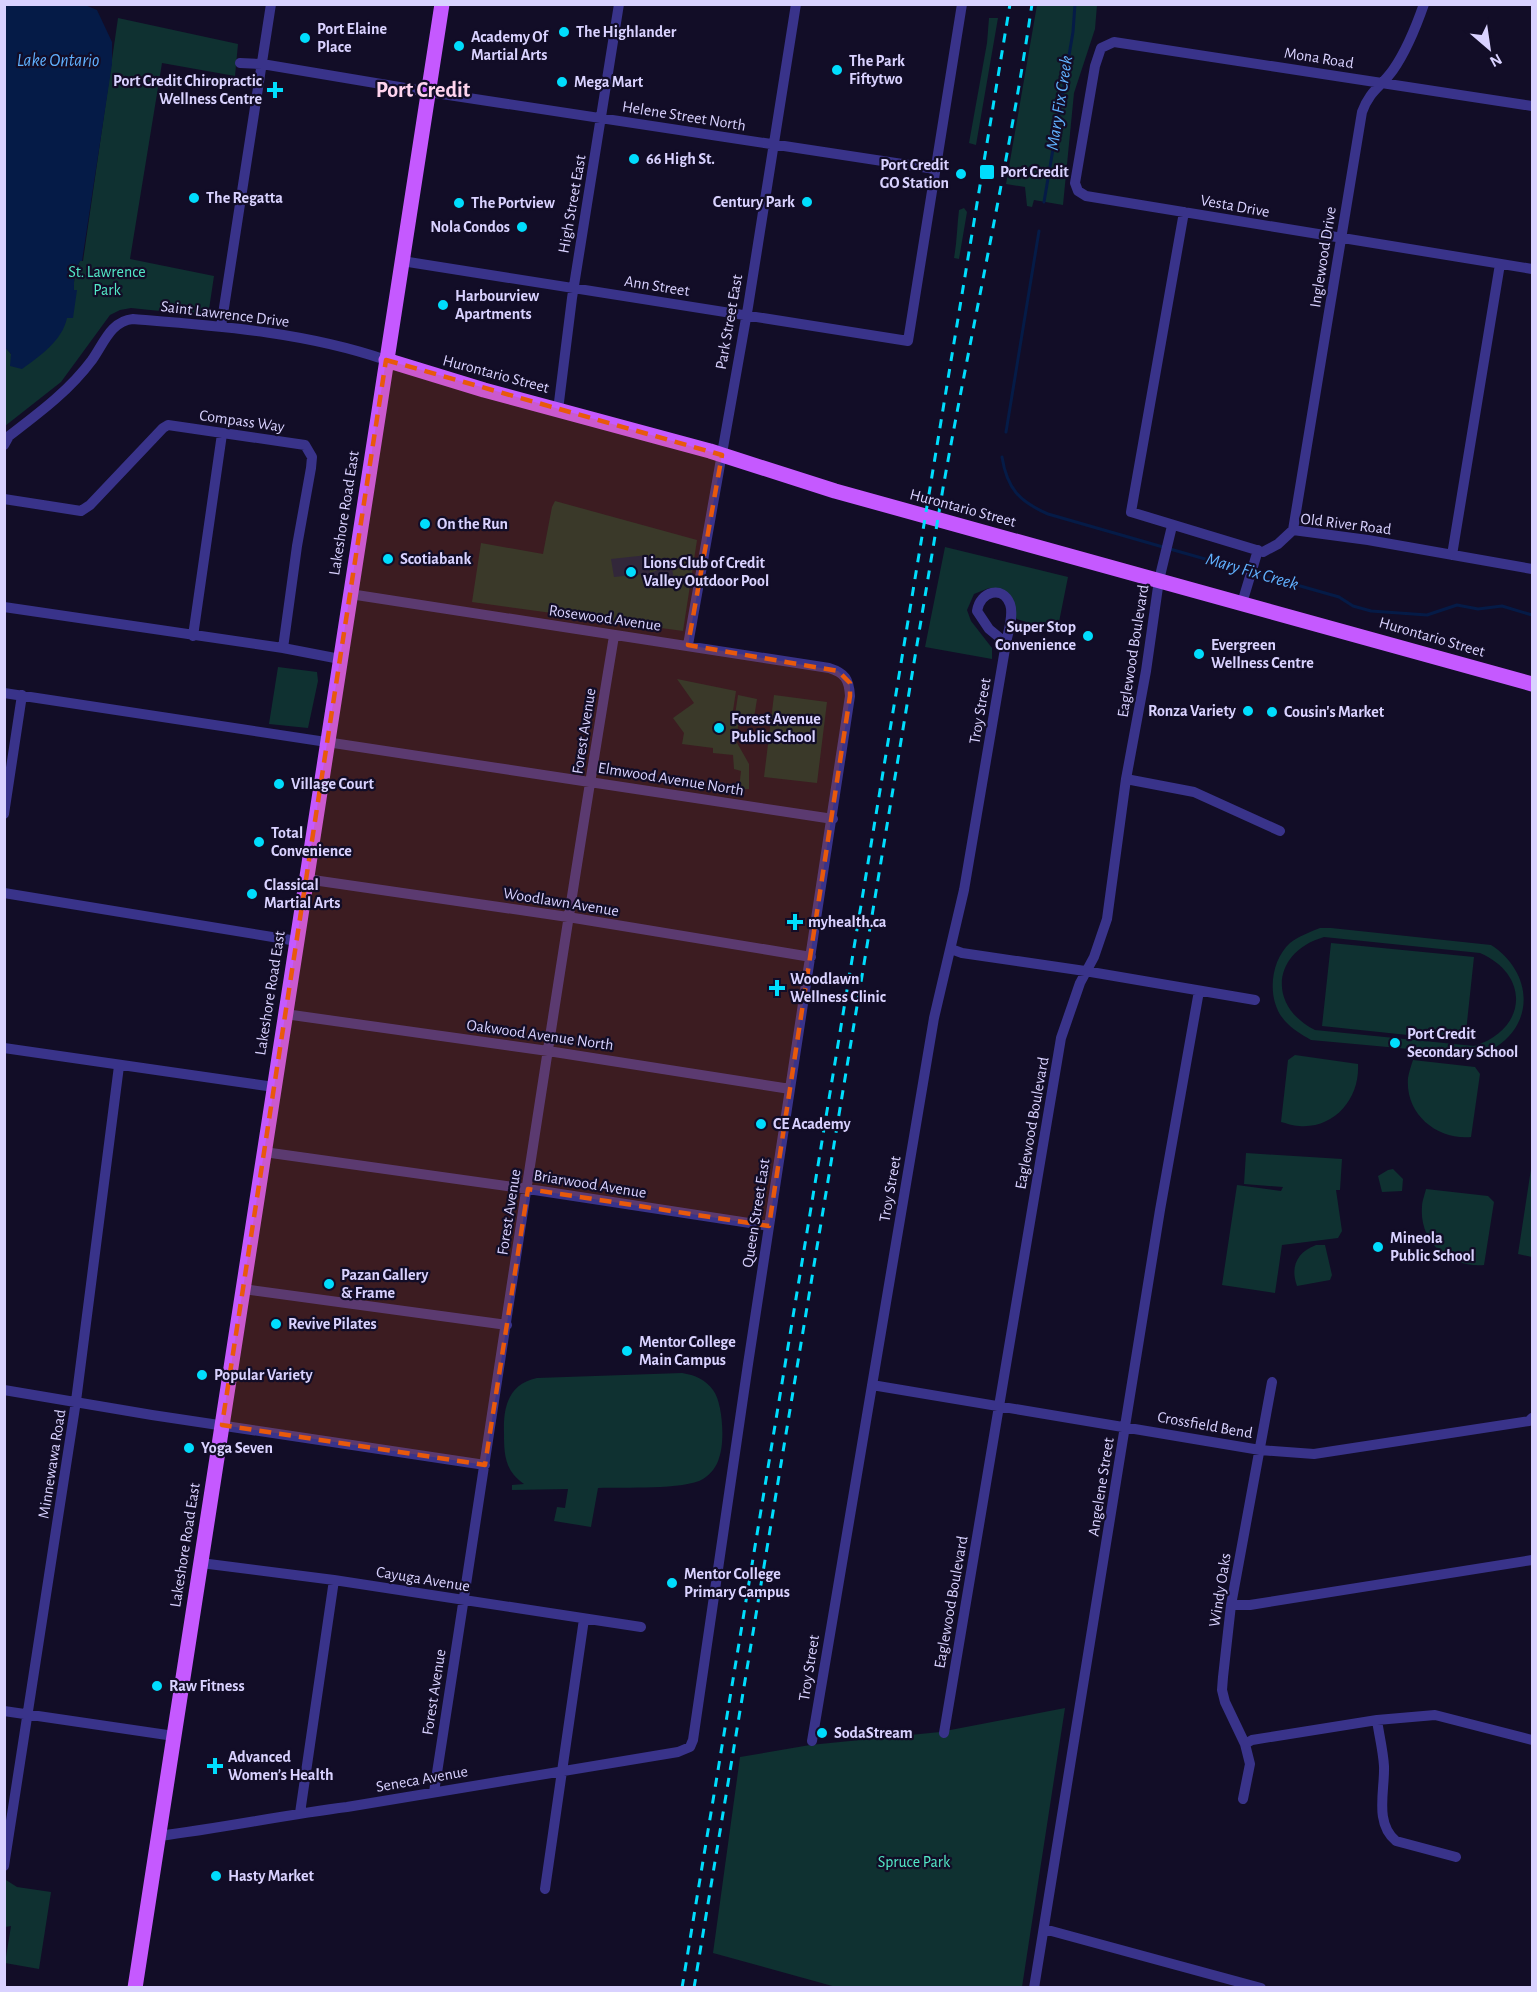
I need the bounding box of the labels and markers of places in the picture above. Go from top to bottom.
place label: Port Elaine Place [317,21,387,55]
place label: The Highlander [576,24,677,40]
marker: The Highlander [557,25,571,39]
place label: Academy Of Martial Arts [471,29,550,63]
marker: Port Elaine Place [298,31,312,45]
marker: Academy Of Martial Arts [452,39,466,53]
place label: The Park Fiftytwo [849,53,905,88]
marker: The Park Fiftytwo [830,63,844,77]
place label: Port Credit Chiropractic Wellness Centre [113,73,262,107]
place label: Mega Mart [574,74,644,90]
marker: Mega Mart [555,75,569,89]
marker: Port Credit Chiropractic Wellness Centre [266,81,284,99]
place label: 66 High St. [646,151,715,167]
marker: 66 High St. [627,152,641,166]
place label: Port Credit GO Station [880,157,950,191]
marker: Port Credit [978,163,996,181]
place label: Port Credit [1000,164,1069,180]
marker: Port Credit GO Station [954,167,968,181]
place label: The Regatta [206,190,283,206]
marker: The Regatta [187,191,201,205]
place label: Century Park [713,194,795,211]
place label: The Portview [471,195,556,211]
marker: Century Park [800,195,814,209]
marker: The Portview [452,196,466,210]
place label: Nola Condos [430,219,510,235]
marker: Nola Condos [515,220,529,234]
place label: Harbourview Apartments [455,288,540,322]
marker: Harbourview Apartments [436,298,450,312]
place label: On the Run [437,516,508,532]
marker: On the Run [418,517,432,531]
place label: Scotiabank [400,551,471,567]
marker: Scotiabank [381,552,395,566]
place label: Lions Club of Credit Valley Outdoor Pool [643,555,769,590]
marker: Lions Club of Credit Valley Outdoor Pool [624,565,638,579]
place label: Super Stop Convenience [995,619,1076,653]
marker: Super Stop Convenience [1081,629,1095,643]
place label: Evergreen Wellness Centre [1211,637,1314,671]
marker: Evergreen Wellness Centre [1192,647,1206,661]
place label: Ronza Variety [1148,703,1237,720]
marker: Ronza Variety [1241,704,1255,718]
place label: Cousin's Market [1284,704,1385,720]
marker: Cousin's Market [1265,705,1279,719]
place label: Forest Avenue Public School [731,711,821,745]
marker: Forest Avenue Public School [712,721,726,735]
place label: Village Court [291,776,374,792]
marker: Village Court [272,777,286,791]
place label: Total Convenience [271,825,352,859]
marker: Total Convenience [252,835,266,849]
place label: Classical Martial Arts [264,877,340,911]
marker: Classical Martial Arts [245,887,259,901]
marker: myhealth.ca [786,913,804,931]
place label: myhealth.ca [808,914,887,931]
place label: Woodlawn Wellness Clinic [790,971,886,1005]
marker: Woodlawn Wellness Clinic [768,979,786,997]
place label: Port Credit Secondary School [1407,1026,1518,1061]
marker: Port Credit Secondary School [1388,1036,1402,1050]
place label: CE Academy [773,1116,851,1133]
marker: CE Academy [754,1117,768,1131]
place label: Mineola Public School [1390,1230,1475,1264]
marker: Mineola Public School [1371,1240,1385,1254]
place label: Pazan Gallery & Frame [341,1267,429,1301]
marker: Pazan Gallery & Frame [322,1277,336,1291]
place label: Revive Pilates [288,1316,377,1332]
marker: Revive Pilates [269,1317,283,1331]
place label: Mentor College Main Campus [639,1334,736,1368]
marker: Mentor College Main Campus [620,1344,634,1358]
place label: Popular Variety [214,1367,313,1384]
marker: Popular Variety [195,1368,209,1382]
place label: Yoga Seven [201,1440,273,1456]
marker: Yoga Seven [182,1441,196,1455]
place label: Mentor College Primary Campus [684,1566,790,1601]
marker: Mentor College Primary Campus [665,1576,679,1590]
place label: Raw Fitness [169,1678,245,1694]
marker: Raw Fitness [150,1679,164,1693]
place label: SodaStream [834,1725,913,1741]
marker: SodaStream [815,1726,829,1740]
place label: Advanced Women’s Health [228,1749,334,1783]
marker: Advanced Women’s Health [206,1757,224,1775]
place label: Hasty Market [228,1868,315,1885]
marker: Hasty Market [209,1869,223,1883]

